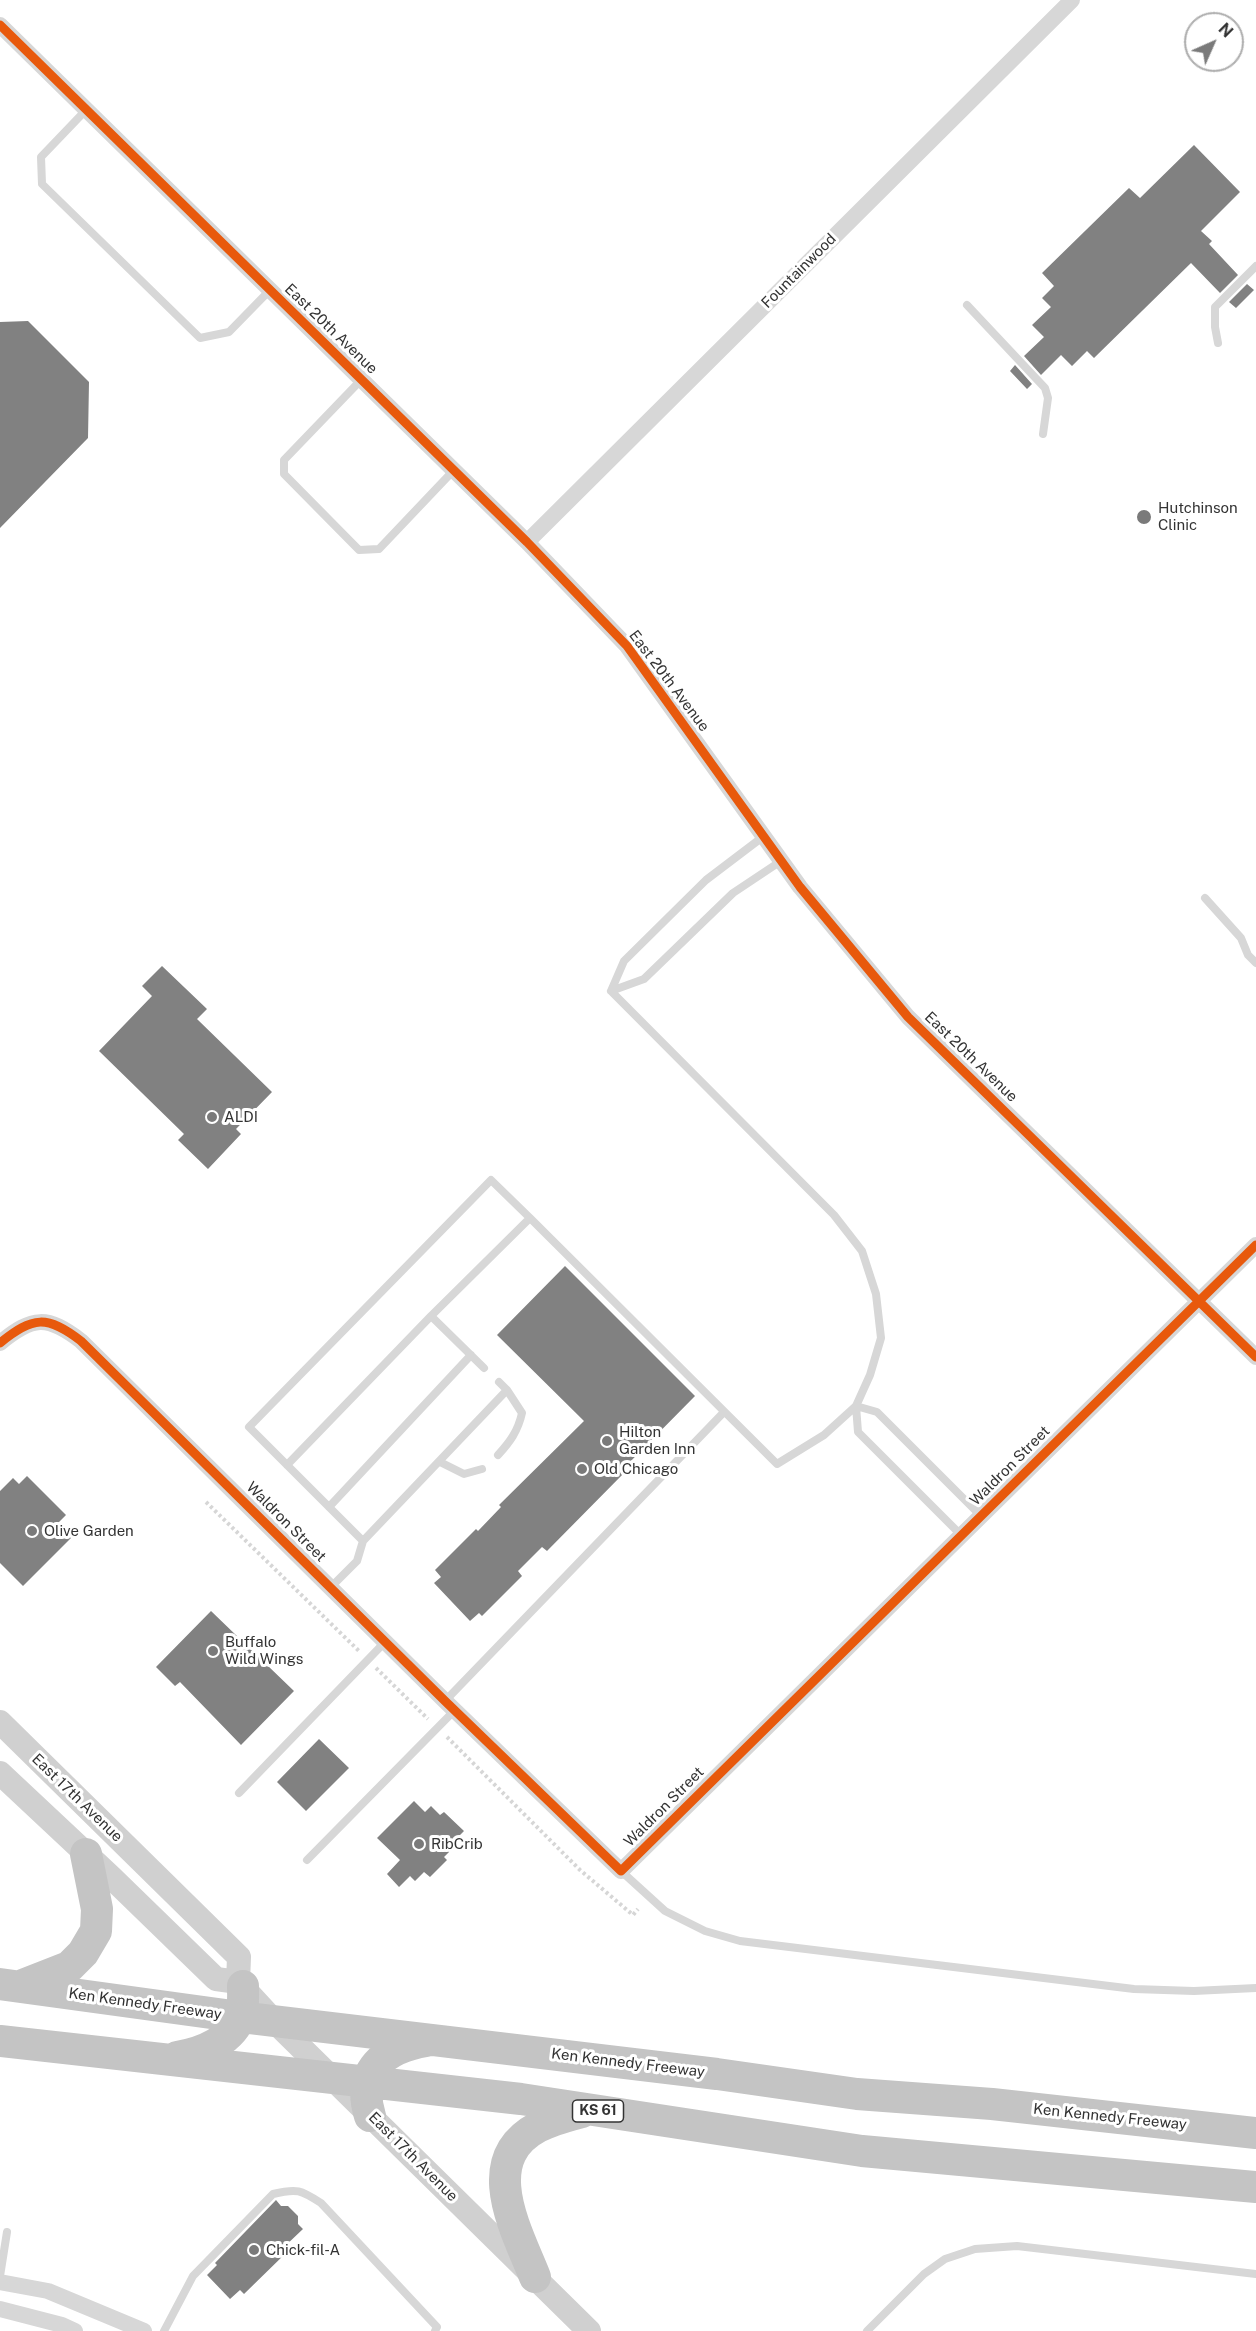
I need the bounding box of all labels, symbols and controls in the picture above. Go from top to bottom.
north arrow [1184,12,1244,72]
text: N [1215,19,1237,41]
street label: Fountainwood [758,230,840,312]
street label: East 20th Avenue [281,280,381,378]
place label: Hutchinson Clinic [1158,499,1238,534]
marker: Hutchinson Clinic [1135,508,1153,526]
street label: East 20th Avenue [625,627,713,735]
street label: East 20th Avenue [921,1008,1021,1106]
place label: ALDI [224,1108,258,1126]
marker: ALDI [205,1110,219,1124]
street label: Waldron Street [966,1422,1054,1510]
place label: Hilton Garden Inn [619,1423,695,1458]
marker: Hilton Garden Inn [600,1434,614,1448]
place label: Old Chicago [594,1460,678,1478]
marker: Old Chicago [575,1462,589,1476]
street label: Waldron Street [242,1478,330,1566]
place label: Olive Garden [44,1522,134,1540]
marker: Olive Garden [25,1524,39,1538]
place label: Buffalo Wild Wings [225,1633,303,1668]
marker: Buffalo Wild Wings [206,1644,220,1658]
street label: East 17th Avenue [28,1750,126,1846]
street label: Waldron Street [620,1763,708,1851]
place label: RibCrib [431,1835,483,1853]
marker: RibCrib [412,1837,426,1851]
street label: Ken Kennedy Freeway [67,1984,223,2024]
street label: Ken Kennedy Freeway [550,2045,706,2081]
road number: KS 61 [572,2100,624,2122]
street label: Ken Kennedy Freeway [1032,2100,1188,2134]
street label: East 17th Avenue [365,2109,461,2205]
place label: Chick-fil-A [266,2241,340,2259]
marker: Chick-fil-A [247,2243,261,2257]

